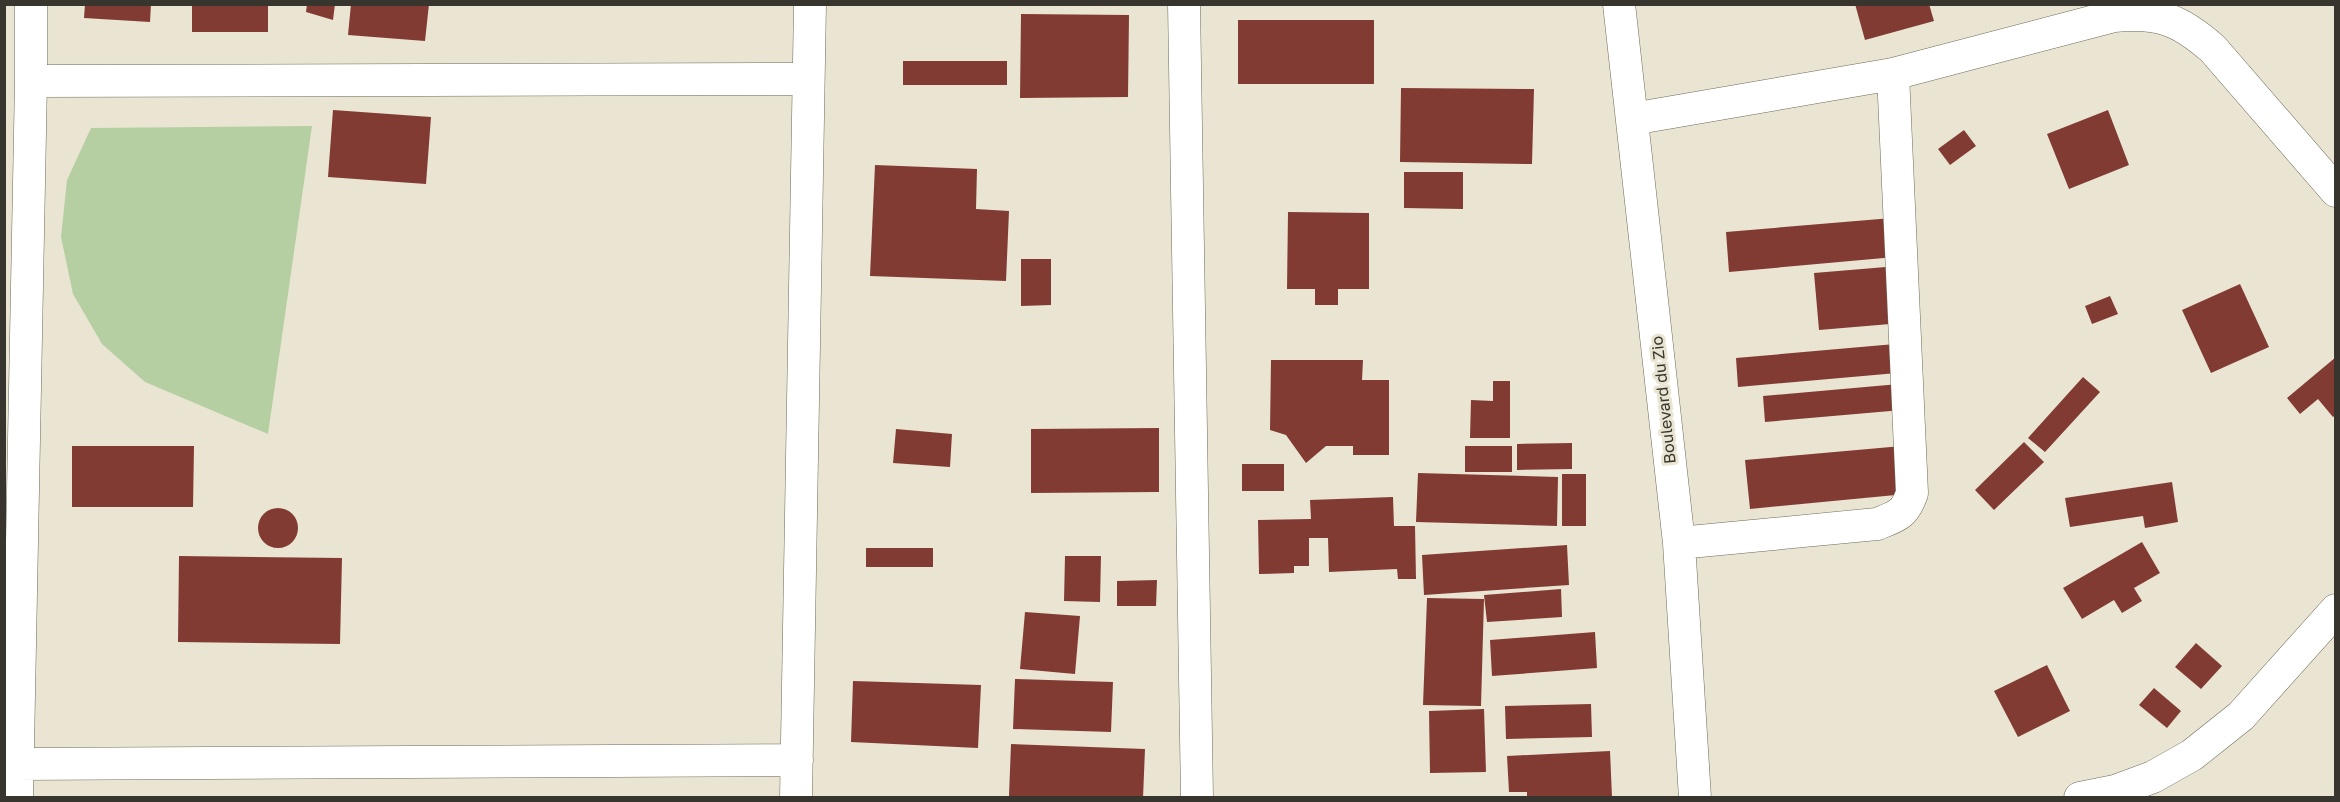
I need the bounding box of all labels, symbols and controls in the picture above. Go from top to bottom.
street label: Boulevard du Zio [1646,335,1680,465]

